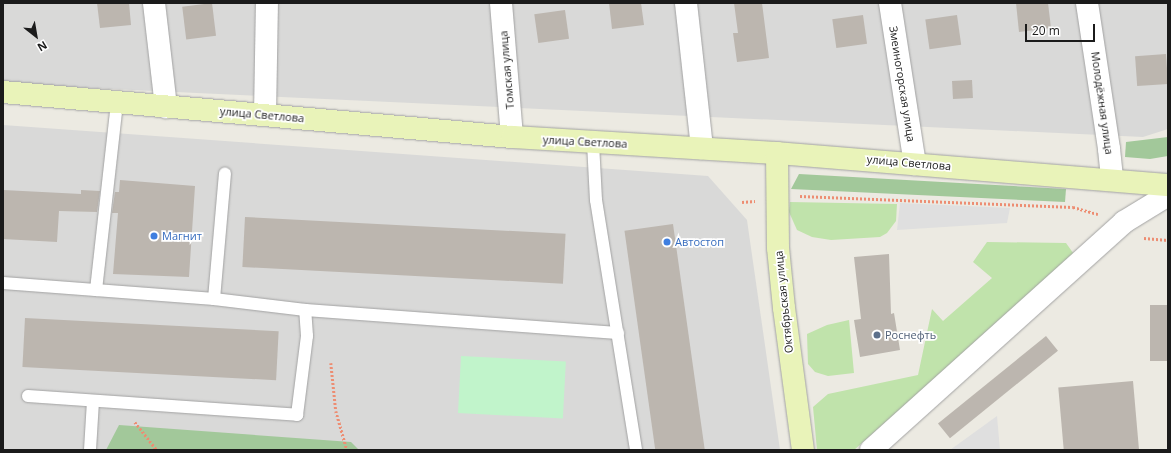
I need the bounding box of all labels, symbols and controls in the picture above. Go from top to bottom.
north arrow [16,16,56,56]
scale bar [1027,16,1097,42]
text: 20 m [1032,22,1060,39]
street label: Змеиногорская улица [886,25,918,143]
street label: Томская улица [497,30,517,110]
text: N [35,38,50,55]
street label: Молодёжная улица [1088,51,1116,155]
street label: улица Светлова [219,105,305,125]
street label: улица Светлова [542,133,628,151]
street label: улица Светлова [866,153,952,173]
place label: Магнит [162,229,202,243]
marker: Магнит [149,231,159,241]
place label: Автостоп [675,235,724,249]
marker: Автостоп [662,237,672,247]
street label: Октябрьская улица [772,250,796,354]
place label: Роснефть [885,328,936,342]
marker: Роснефть [872,330,882,340]

